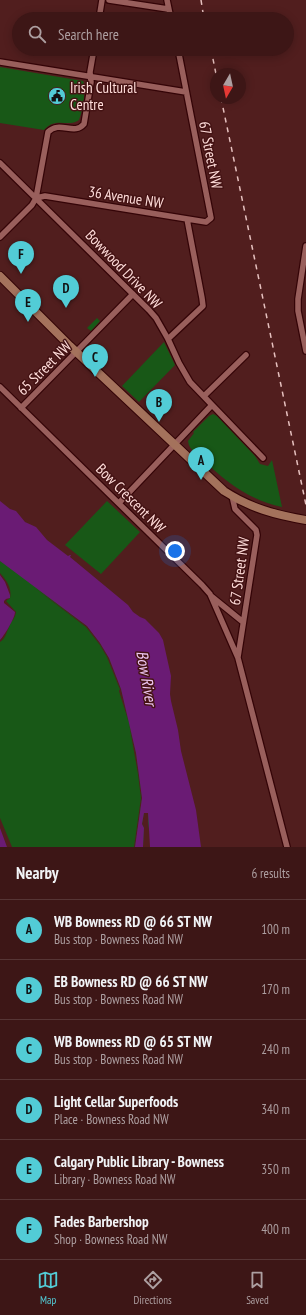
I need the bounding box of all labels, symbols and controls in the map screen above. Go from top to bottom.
search box [12,12,294,56]
icon: search [26,23,48,45]
text: Search here [58,25,119,44]
north arrow [210,68,246,104]
place label: Irish Cultural Centre [70,78,137,114]
public building icon: Irish Cultural Centre [47,86,67,106]
street label: 67 Street NW [195,120,227,190]
street label: 36 Avenue NW [87,182,165,212]
street label: Bowwood Drive NW [82,226,166,312]
pin: F [8,241,34,274]
pin: D [53,275,79,308]
pin: E [15,289,41,322]
street label: 65 Street NW [13,337,75,399]
pin: C [82,344,108,377]
pin: B [146,389,172,422]
pin: A [188,447,214,480]
street label: Bow Crescent NW [92,459,170,537]
street label: 67 Street NW [225,536,253,606]
your location [165,541,185,561]
water label: Bow River [132,649,162,709]
text: Nearby [16,862,59,884]
text: 6 results [251,865,290,882]
text: WB Bowness RD @ 66 ST NW [54,912,212,931]
text: A [26,921,32,938]
text: 100 m [261,921,290,938]
text: Bus stop · Bowness Road NW [54,931,183,948]
text: EB Bowness RD @ 66 ST NW [54,972,208,991]
text: B [26,981,32,998]
text: 170 m [261,981,290,998]
text: Bus stop · Bowness Road NW [54,991,183,1008]
text: WB Bowness RD @ 65 ST NW [54,1032,212,1051]
text: C [26,1041,32,1058]
text: 240 m [261,1041,290,1058]
text: Bus stop · Bowness Road NW [54,1051,183,1068]
text: Light Cellar Superfoods [54,1092,178,1111]
text: D [26,1101,32,1118]
text: 340 m [261,1101,290,1118]
text: Place · Bowness Road NW [54,1111,169,1128]
text: Calgary Public Library - Bowness [54,1152,224,1171]
text: E [26,1161,32,1178]
text: 350 m [261,1161,290,1178]
text: Library · Bowness Road NW [54,1171,176,1188]
text: Fades Barbershop [54,1212,149,1231]
text: F [26,1221,32,1238]
text: 400 m [261,1221,290,1238]
text: Shop · Bowness Road NW [54,1231,167,1248]
tab: Map [37,1269,59,1307]
tab: Directions [134,1269,172,1307]
tab: Saved [246,1269,269,1307]

